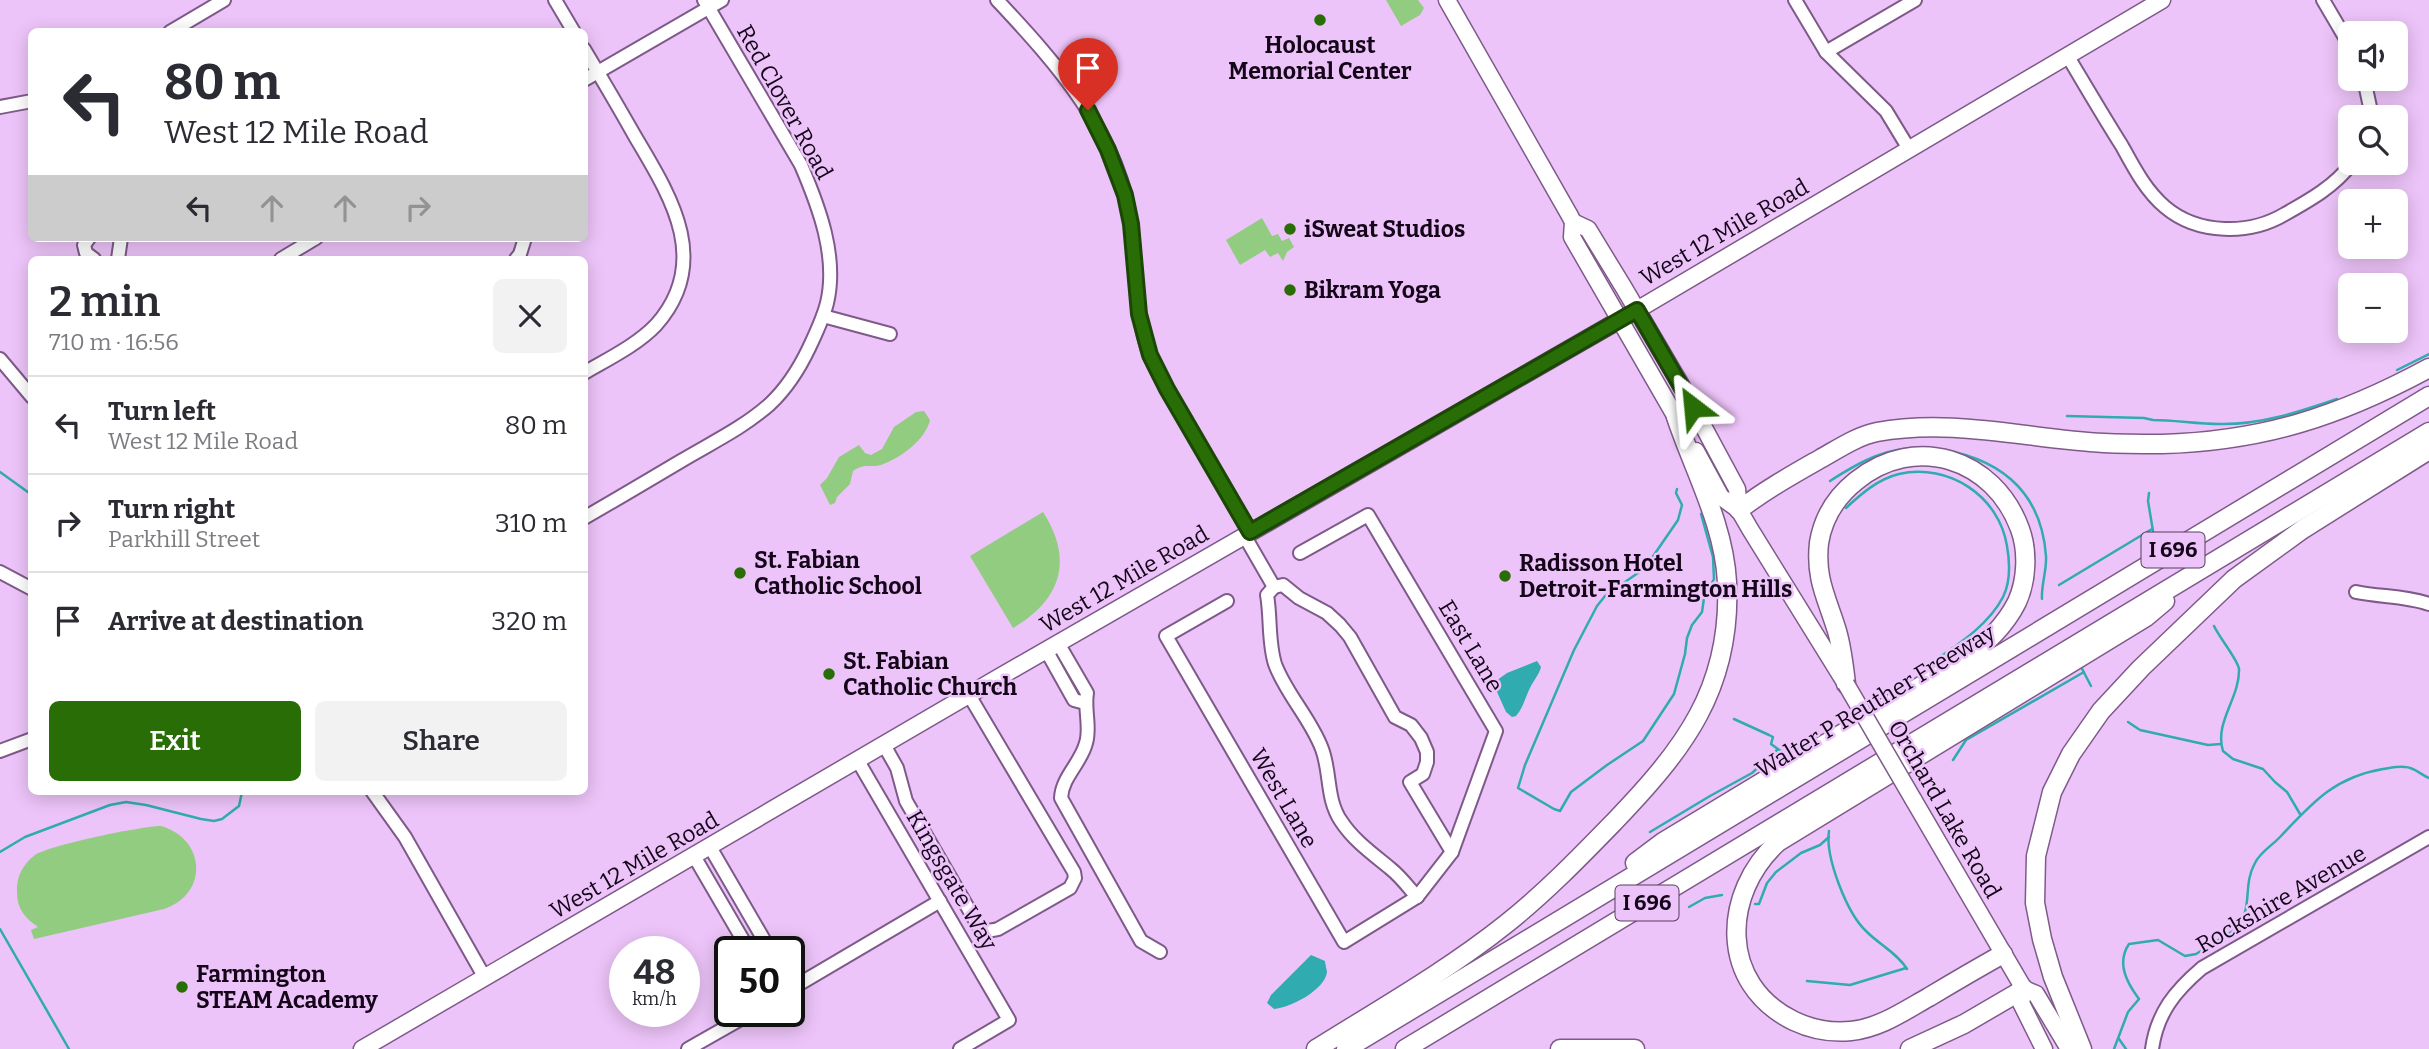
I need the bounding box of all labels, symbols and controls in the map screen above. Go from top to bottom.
marker: Holocaust Memorial Center [1312,12,1328,28]
street label: Red Clover Road [731,20,839,184]
map controls [2338,21,2408,343]
button: sound [2338,21,2408,91]
place label: Holocaust Memorial Center [1228,31,1412,85]
pin [1058,38,1118,110]
icon: arrive [1069,49,1107,87]
text: 80 m [164,53,280,112]
icon: left [49,56,140,147]
button: search [2338,105,2408,175]
text: West 12 Mile Road [164,113,428,151]
street label: West 12 Mile Road [1635,172,1814,292]
icon: left [180,189,218,227]
icon: ahead [253,189,291,227]
icon: ahead [326,189,364,227]
icon: right [399,189,437,227]
button: + [2338,189,2408,259]
place label: iSweat Studios [1304,215,1465,243]
marker: iSweat Studios [1282,221,1298,237]
button: − [2338,273,2408,343]
place label: Bikram Yoga [1304,276,1441,304]
text: 2 min [49,277,160,327]
button: close [493,279,567,353]
marker: Bikram Yoga [1282,282,1298,298]
text: 710 m · 16:56 [49,328,179,356]
position arrow [1656,370,1730,444]
text: Turn left [108,396,216,427]
icon: left [49,406,87,444]
text: 80 m [505,410,567,441]
text: West 12 Mile Road [108,427,298,455]
text: Turn right [108,494,235,525]
icon: right [49,504,87,542]
text: 310 m [495,508,567,539]
street label: West 12 Mile Road [1035,519,1214,639]
text: Parkhill Street [108,525,260,553]
road number: I 696 [2142,532,2204,568]
place label: St. Fabian Catholic School [754,546,922,600]
place label: Radisson Hotel Detroit-Farmington Hills [1519,549,1792,603]
marker: St. Fabian Catholic School [732,565,748,581]
marker: Radisson Hotel Detroit-Farmington Hills [1497,568,1513,584]
street label: East Lane [1433,595,1509,697]
icon: arrive [49,602,87,640]
text: Arrive at destination [108,606,363,637]
text: 320 m [491,606,567,637]
street label: Walter P Reuther Freeway [1750,618,2001,784]
place label: St. Fabian Catholic Church [843,647,1018,701]
marker: St. Fabian Catholic Church [821,666,837,682]
button: Exit [49,701,301,781]
button: Share [315,701,567,781]
street label: Orchard Lake Road [1883,715,2008,903]
street label: West Lane [1244,743,1324,853]
street label: West 12 Mile Road [545,805,724,925]
street label: Kingsgate Way [901,805,1004,956]
street label: Rockshire Avenue [2191,839,2371,959]
road number: I 696 [1616,886,1678,920]
speed limit sign: 50 [714,936,805,1027]
text: 48 [633,951,676,993]
place label: Farmington STEAM Academy [196,960,378,1014]
marker: Farmington STEAM Academy [174,979,190,995]
text: km/h [632,988,677,1010]

